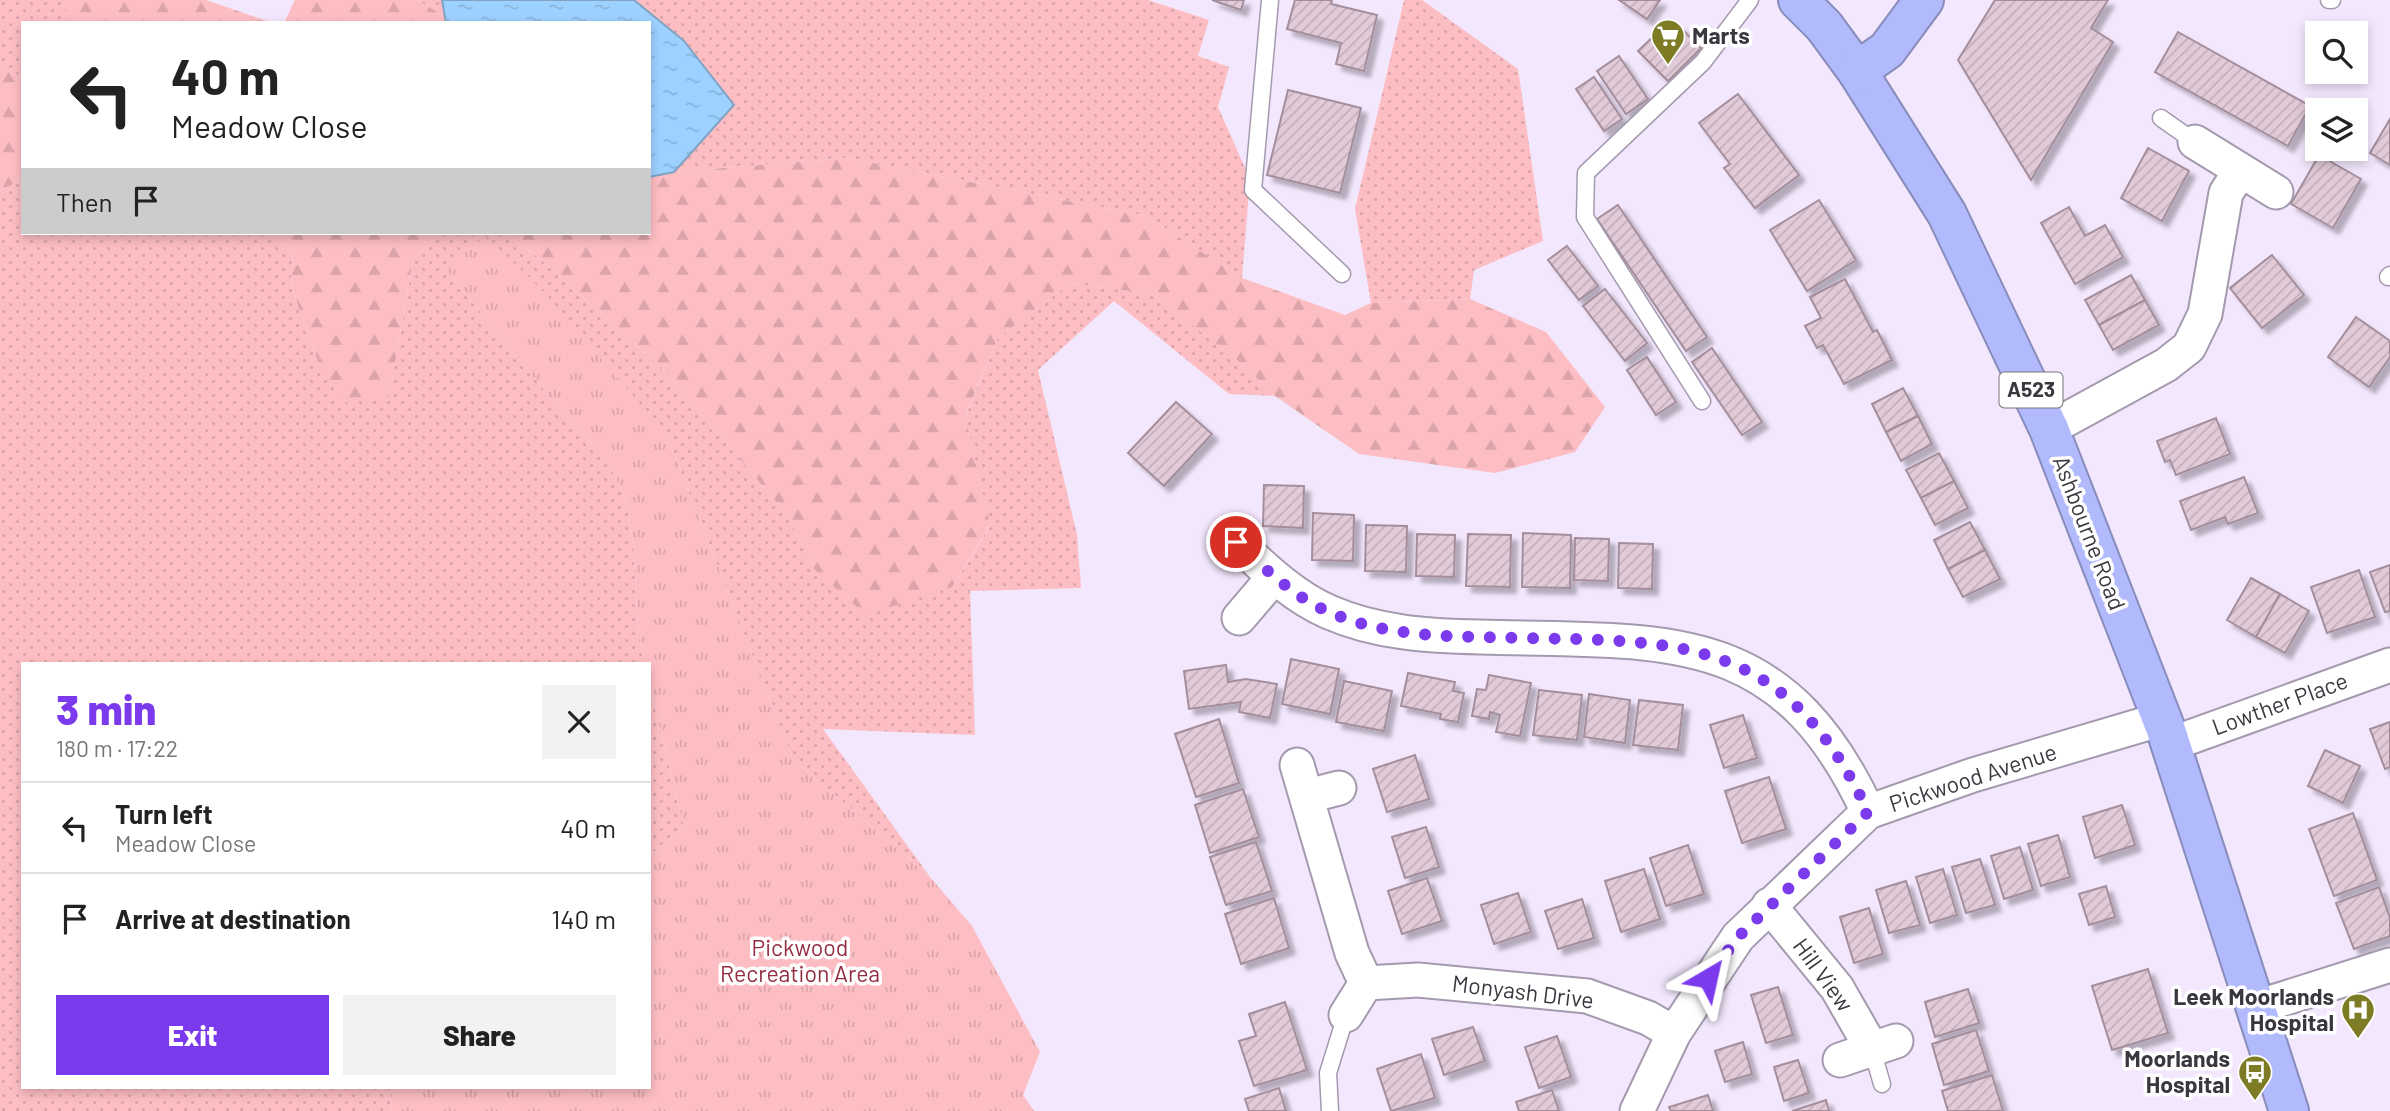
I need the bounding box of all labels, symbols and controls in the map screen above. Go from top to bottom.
supermarket icon: Marts [1649,17,1687,66]
place label: Marts [1692,21,1750,49]
map controls [2305,21,2368,161]
button: search [2305,21,2368,84]
text: 40 m [171,46,279,105]
icon: left [56,49,147,140]
button: layers [2305,98,2368,161]
text: Meadow Close [171,106,368,144]
icon: arrive [127,182,165,220]
text: Then [56,186,113,217]
road number: A523 [2000,372,2062,408]
street label: Ashbourne Road [2048,452,2132,614]
pin [1206,512,1266,572]
icon: arrive [1217,523,1255,561]
street label: Lowther Place [2208,666,2351,741]
text: 3 min [56,683,156,733]
button: close [542,685,616,759]
text: 180 m · 17:22 [56,734,178,762]
street label: Pickwood Avenue [1885,737,2060,817]
text: Turn left [115,798,213,829]
icon: left [56,809,94,847]
text: 40 m [560,812,616,843]
text: Meadow Close [115,829,256,857]
icon: arrive [56,900,94,938]
text: Arrive at destination [115,903,351,934]
text: 140 m [551,903,616,934]
street label: Hill View [1788,932,1860,1017]
park label: Pickwood Recreation Area [720,933,880,987]
position arrow [1671,941,1745,1015]
street label: Monyash Drive [1451,968,1596,1014]
place label: Leek Moorlands Hospital [2173,982,2334,1036]
hospital icon: Leek Moorlands Hospital [2339,991,2377,1040]
button: Exit [56,995,329,1075]
button: Share [343,995,616,1075]
place label: Moorlands Hospital [2124,1044,2230,1098]
bus stop icon: Moorlands Hospital [2236,1053,2274,1102]

